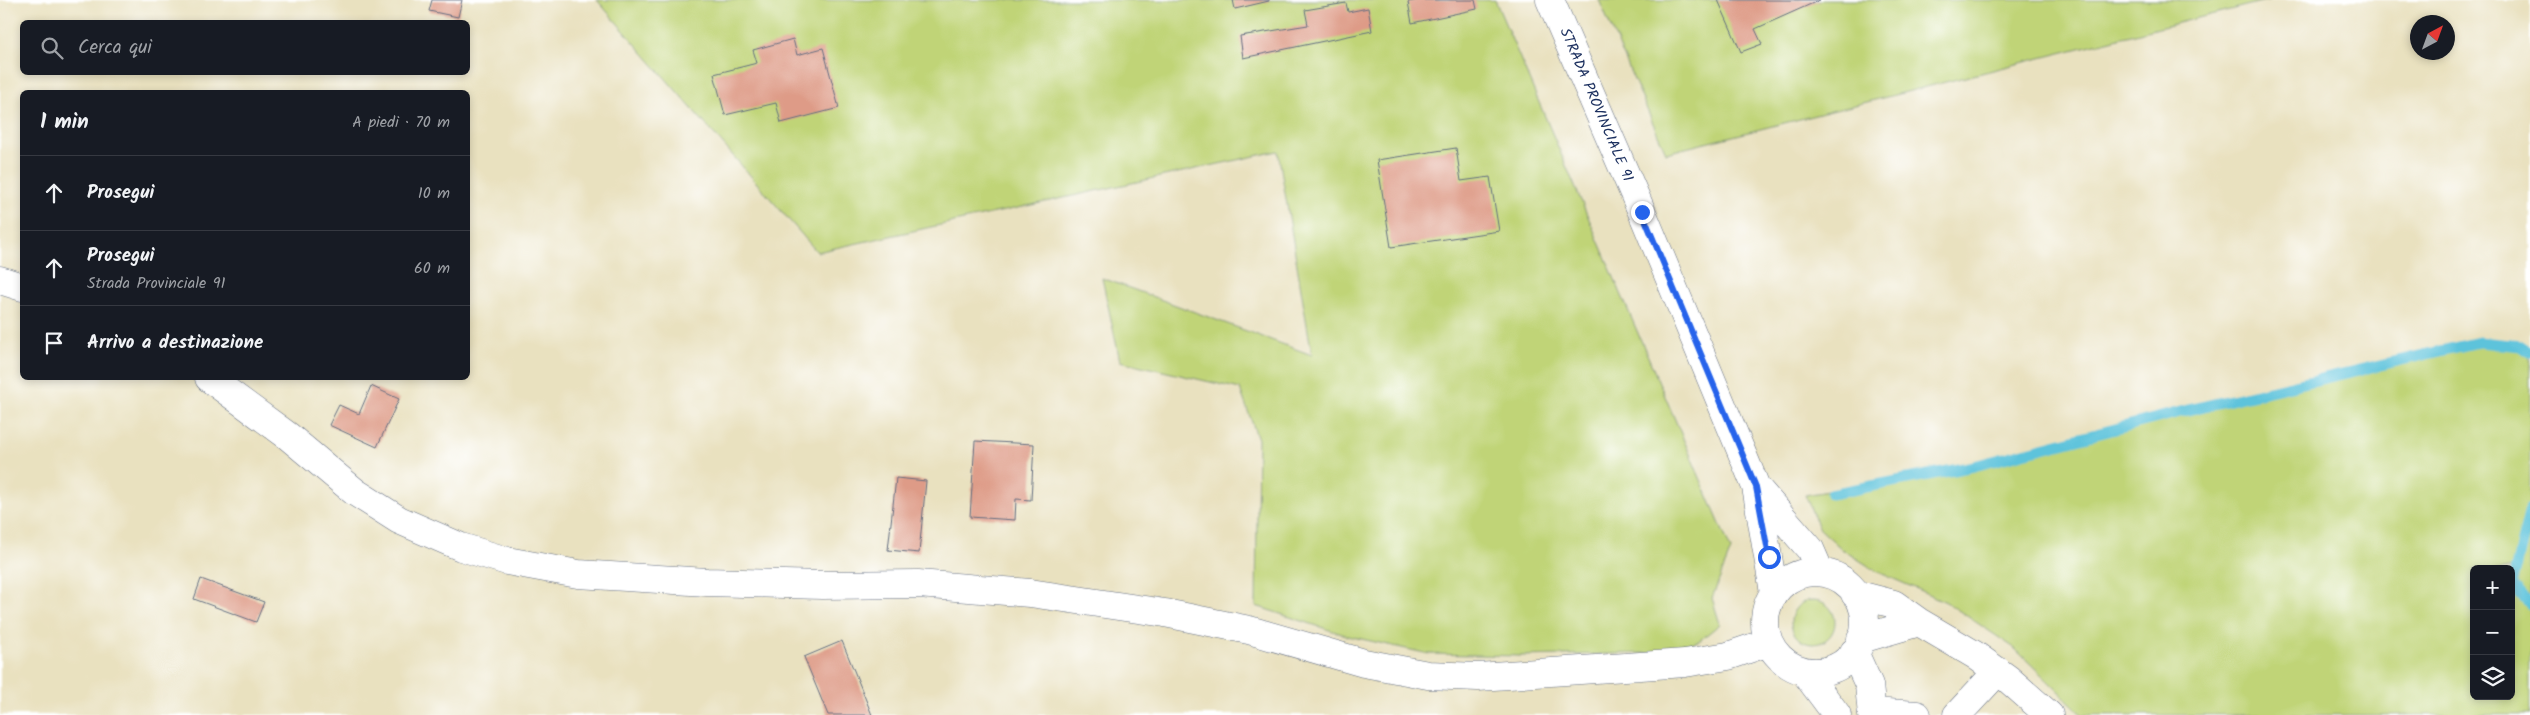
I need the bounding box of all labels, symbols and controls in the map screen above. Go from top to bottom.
north arrow [2410,15,2455,60]
search box [20,20,470,75]
street label: STRADA PROVINCIALE 91 [1553,24,1639,186]
text: Cerca qui [78,33,152,63]
icon: search [38,34,66,62]
text: 1 min [40,106,89,139]
text: A piedi · 70 m [352,110,450,135]
text: Prosegui [87,178,154,208]
icon: ahead [40,179,68,207]
text: 10 m [418,181,450,206]
route end [1631,201,1654,224]
text: Prosegui [87,241,154,271]
icon: ahead [40,254,68,282]
text: 60 m [414,256,450,281]
text: Strada Provinciale 91 [87,271,226,296]
text: Arrivo a destinazione [87,328,263,358]
icon: arrive [40,329,68,357]
route start [1758,546,1781,569]
map controls [2470,565,2515,700]
button: + [2470,565,2515,610]
button: − [2470,610,2515,655]
button: layers [2470,655,2515,700]

